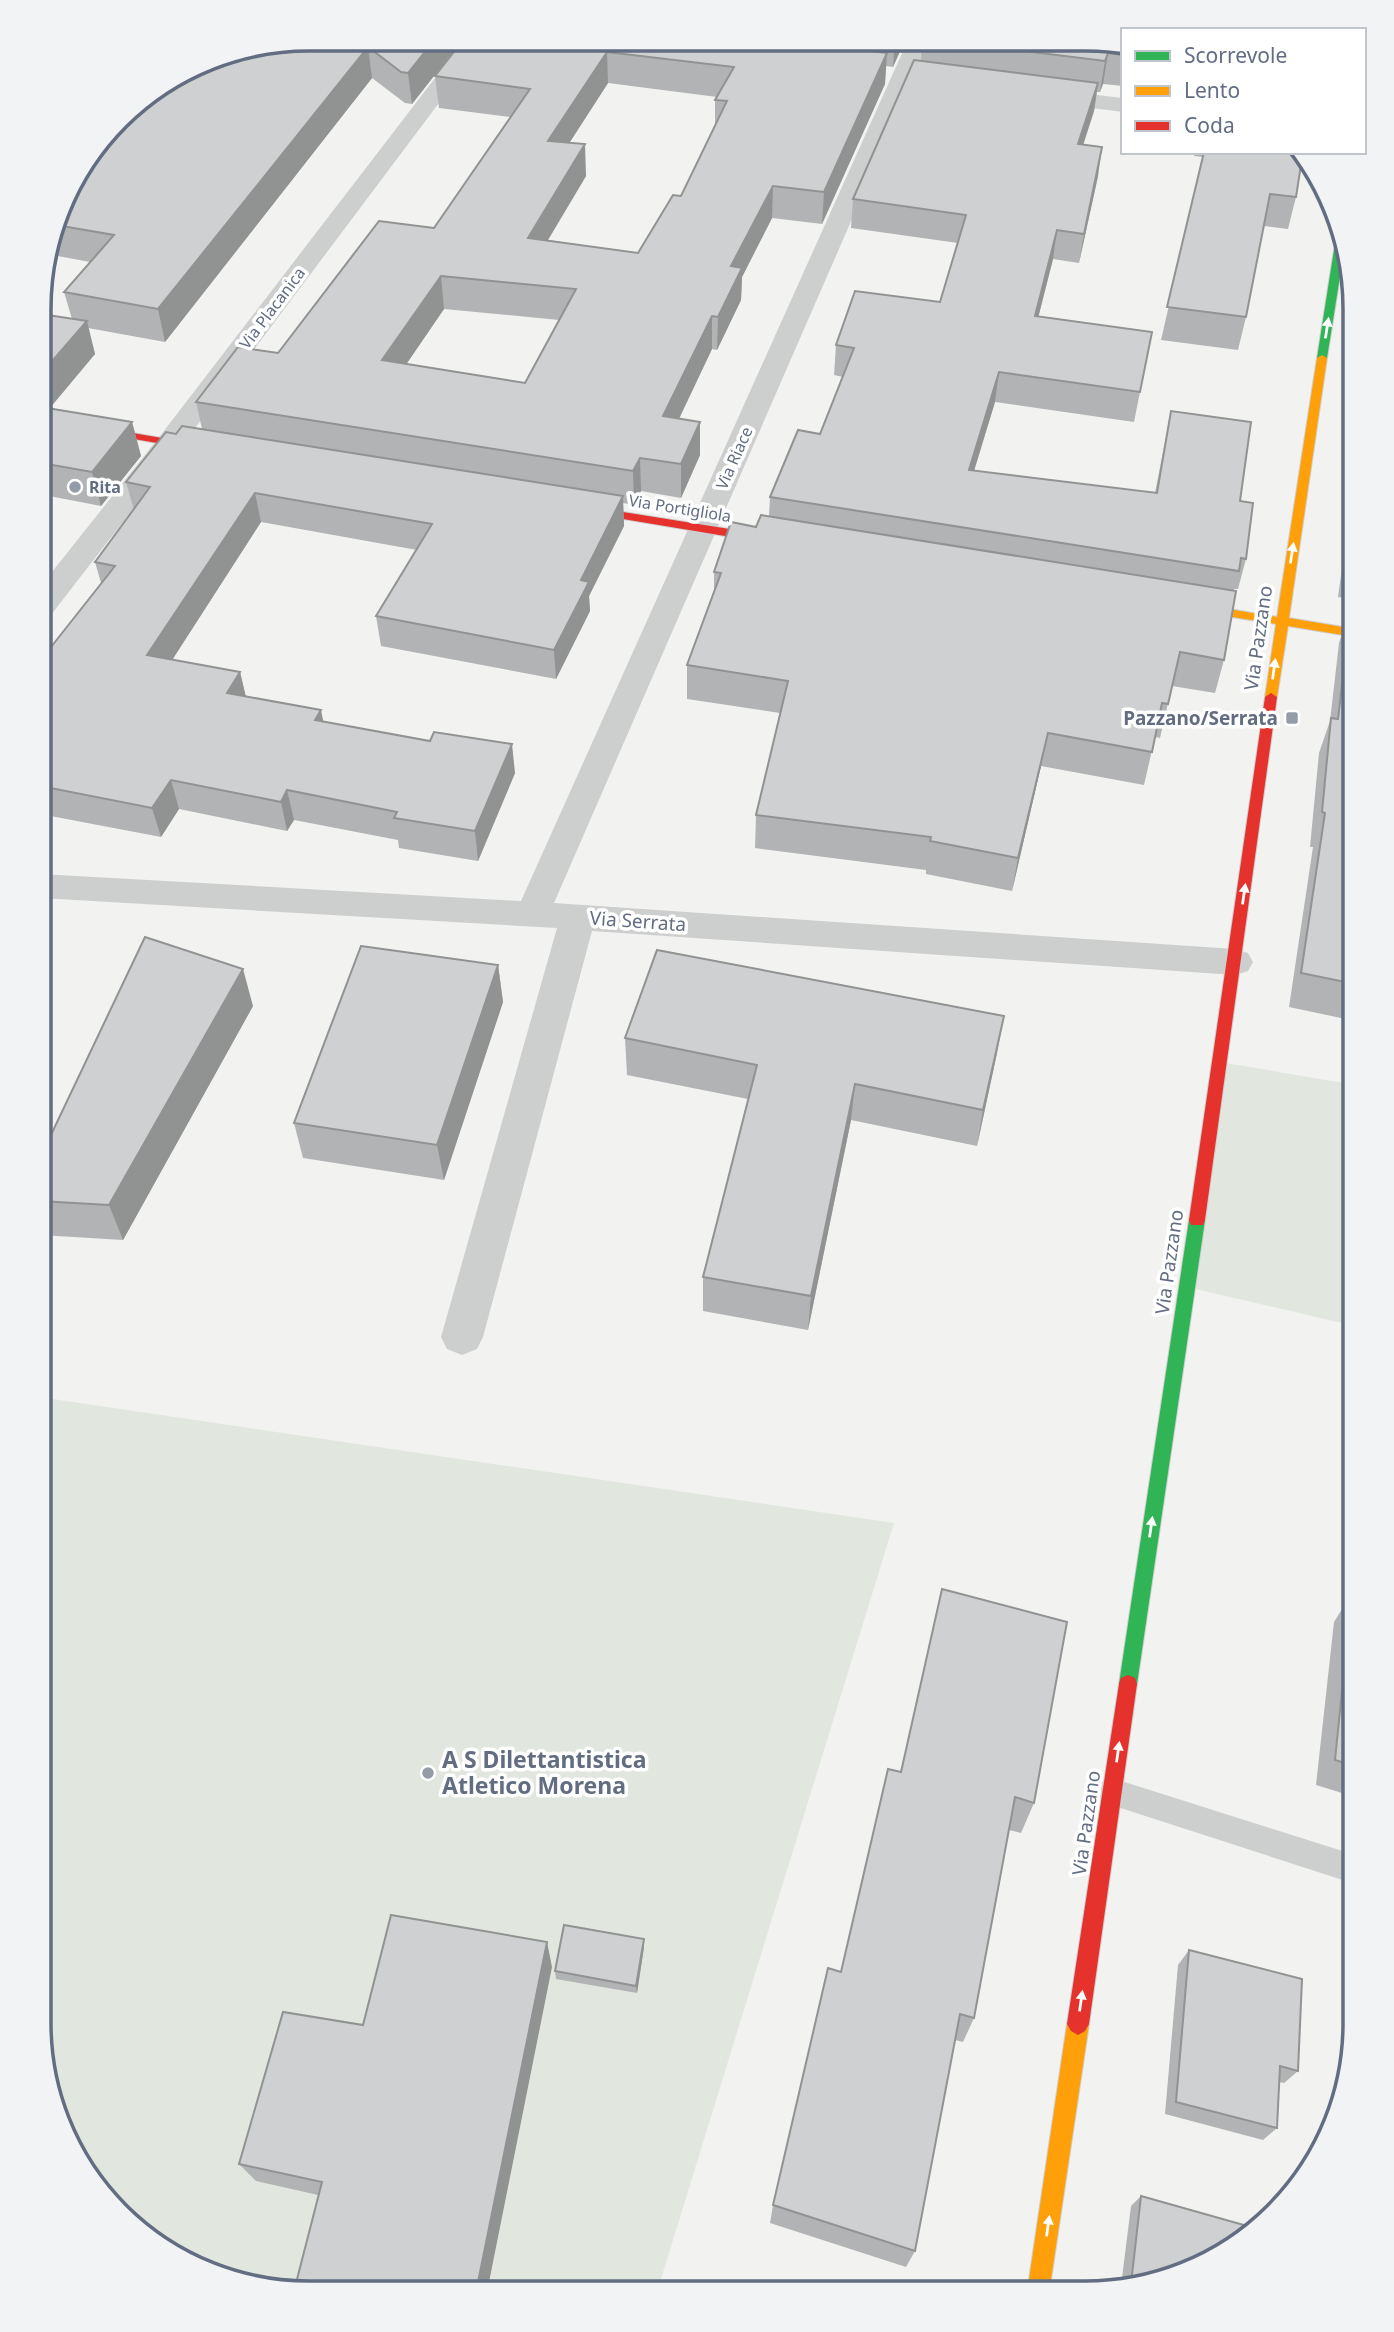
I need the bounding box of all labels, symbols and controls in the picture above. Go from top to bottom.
legend [1121,28,1366,154]
text: Scorrevole [1184,41,1287,69]
text: Lento [1184,76,1240,104]
text: Coda [1184,111,1235,139]
street label: Via Placanica [234,263,310,353]
one-way arrow [1322,317,1333,339]
street label: Via Riace [710,423,758,493]
place label: Rita [89,476,121,498]
marker: Rita [67,479,83,495]
street label: Via Portigliola [627,489,733,527]
one-way arrow [1287,542,1298,564]
street label: Via Pazzano [1238,584,1278,692]
one-way arrow [1269,658,1280,680]
place label: Pazzano/Serrata [1123,705,1278,731]
marker: Pazzano/Serrata [1284,710,1300,726]
one-way arrow [1238,883,1249,905]
street label: Via Serrata [589,905,687,937]
street label: Via Pazzano [1149,1208,1189,1316]
one-way arrow [1146,1515,1157,1537]
one-way arrow [1113,1740,1124,1762]
place label: A S Dilettantistica Atletico Morena [442,1743,646,1801]
marker: A S Dilettantistica Atletico Morena [420,1765,436,1781]
street label: Via Pazzano [1066,1769,1106,1877]
one-way arrow [1076,1990,1087,2012]
one-way arrow [1043,2215,1054,2237]

